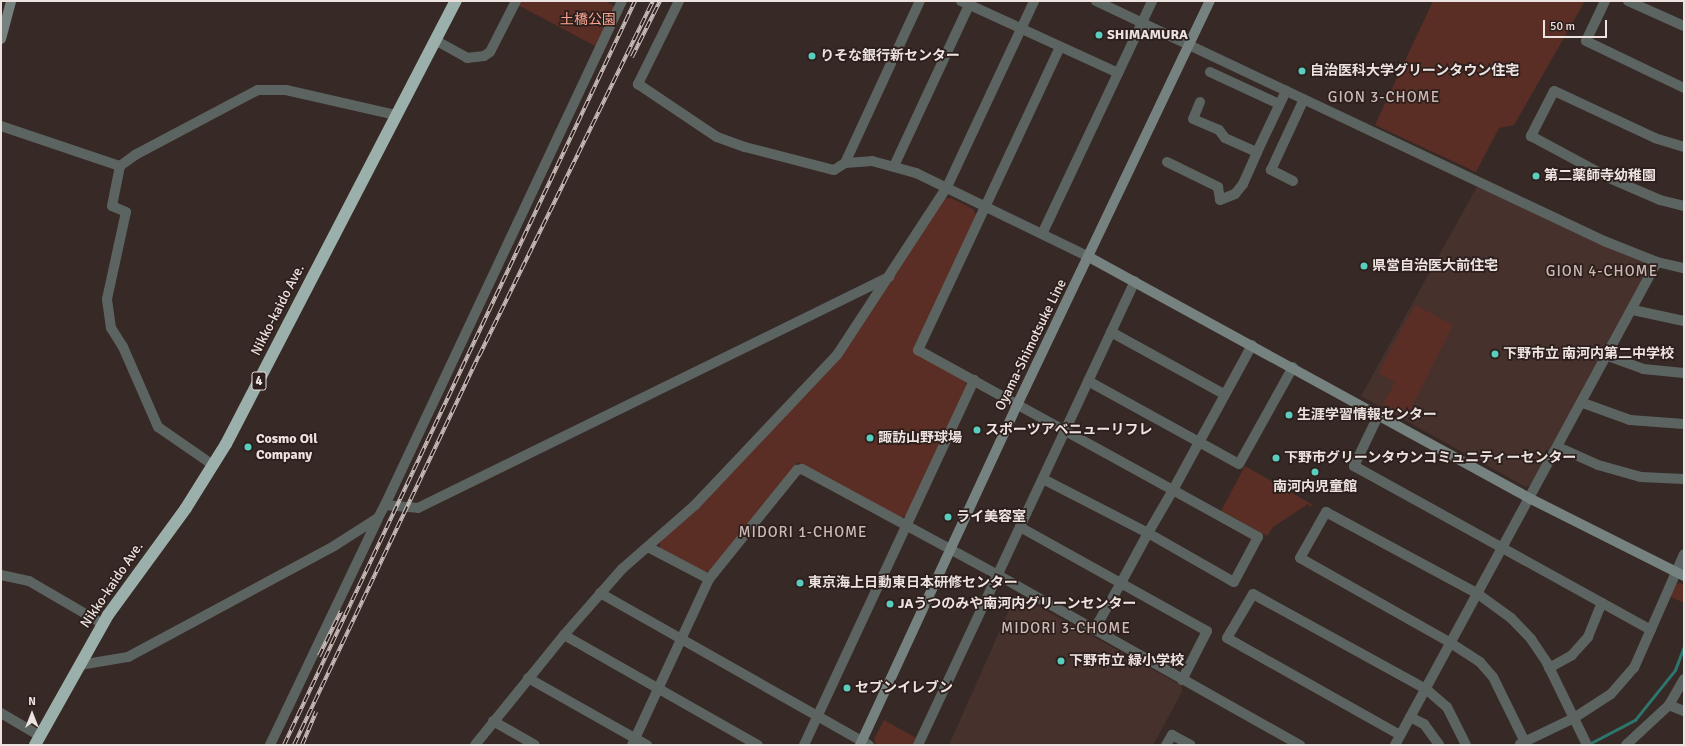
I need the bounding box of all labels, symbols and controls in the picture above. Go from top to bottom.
park label: 土橋公園 [560,12,616,28]
scale bar [1545,12,1609,38]
text: 50 m [1550,19,1575,34]
place label: SHIMAMURA [1107,27,1188,43]
marker: SHIMAMURA [1094,30,1104,40]
place label: りそな銀行新センター [820,48,960,64]
marker: りそな銀行新センター [807,51,817,61]
place label: 自治医科大学グリーンタウン住宅 [1310,63,1520,79]
marker: 自治医科大学グリーンタウン住宅 [1297,66,1307,76]
district label: GION 3-CHOME [1328,89,1440,107]
place label: 第二薬師寺幼稚園 [1544,168,1656,184]
marker: 第二薬師寺幼稚園 [1531,171,1541,181]
place label: 県営自治医大前住宅 [1372,258,1498,274]
marker: 県営自治医大前住宅 [1359,261,1369,271]
street label: Nikko-kaido Ave. [248,262,308,358]
district label: GION 4-CHOME [1546,263,1658,281]
street label: Oyama-Shimotsuke Line [992,276,1070,414]
place label: 下野市立 南河内第二中学校 [1503,346,1674,362]
marker: 下野市立 南河内第二中学校 [1490,349,1500,359]
road number: 4 [251,370,267,392]
place label: 生涯学習情報センター [1297,407,1437,423]
marker: 生涯学習情報センター [1284,410,1294,420]
place label: スポーツアベニューリフレ [985,422,1153,438]
marker: スポーツアベニューリフレ [972,425,982,435]
place label: 諏訪山野球場 [878,430,962,446]
place label: Cosmo Oil Company [256,431,318,464]
marker: 諏訪山野球場 [865,433,875,443]
marker: Cosmo Oil Company [243,442,253,452]
place label: 下野市グリーンタウンコミュニティーセンター [1284,450,1578,466]
marker: 下野市グリーンタウンコミュニティーセンター [1271,453,1281,463]
marker: 南河内児童館 [1310,467,1320,477]
place label: 南河内児童館 [1273,479,1357,495]
place label: ライ美容室 [956,509,1026,525]
marker: ライ美容室 [943,512,953,522]
district label: MIDORI 1-CHOME [738,524,868,542]
street label: Nikko-kaido Ave. [77,539,147,631]
place label: 東京海上日動東日本研修センター [808,575,1018,591]
marker: 東京海上日動東日本研修センター [795,578,805,588]
place label: JAうつのみや南河内グリーンセンター [898,596,1137,612]
marker: JAうつのみや南河内グリーンセンター [885,599,895,609]
district label: MIDORI 3-CHOME [1001,620,1131,638]
place label: 下野市立 緑小学校 [1069,653,1184,669]
marker: 下野市立 緑小学校 [1056,656,1066,666]
place label: セブンイレブン [855,680,953,696]
marker: セブンイレブン [842,683,852,693]
north arrow [12,694,52,734]
text: N [28,695,36,708]

